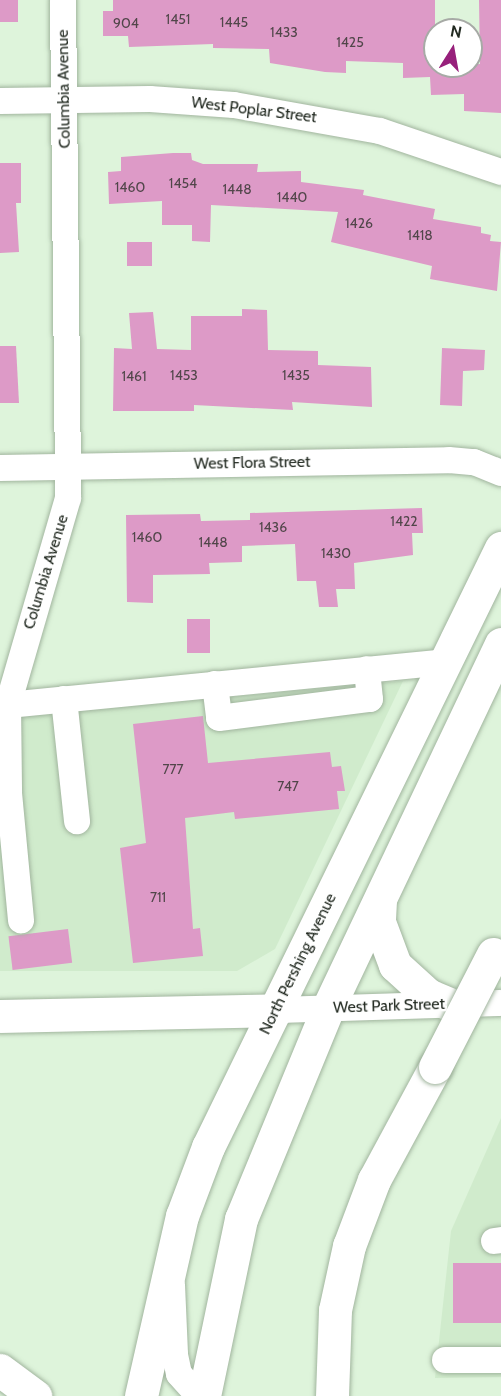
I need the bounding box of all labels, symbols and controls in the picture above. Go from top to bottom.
house number: 1451 [166,11,190,27]
house number: 1445 [220,14,248,30]
house number: 904 [113,15,139,31]
north arrow [423,18,483,78]
text: N [449,21,464,42]
house number: 1433 [270,24,298,40]
street label: Columbia Avenue [53,29,75,149]
house number: 1425 [336,34,364,50]
street label: West Poplar Street [190,93,318,127]
house number: 1454 [169,175,197,191]
house number: 1460 [115,179,145,195]
house number: 1448 [222,181,252,197]
house number: 1440 [277,189,307,205]
house number: 1426 [345,215,373,231]
house number: 1418 [407,227,433,243]
house number: 1453 [170,367,198,383]
house number: 1435 [282,367,310,383]
house number: 1461 [121,368,147,384]
street label: West Flora Street [194,452,310,474]
street label: Columbia Avenue [19,512,73,632]
house number: 1422 [390,513,418,529]
house number: 1436 [259,519,287,535]
house number: 1460 [132,529,162,545]
house number: 1448 [198,534,228,550]
house number: 1430 [321,545,351,561]
house number: 777 [162,761,184,777]
house number: 747 [277,778,299,794]
house number: 711 [150,889,166,905]
street label: North Pershing Avenue [255,890,341,1038]
street label: West Park Street [333,994,445,1018]

